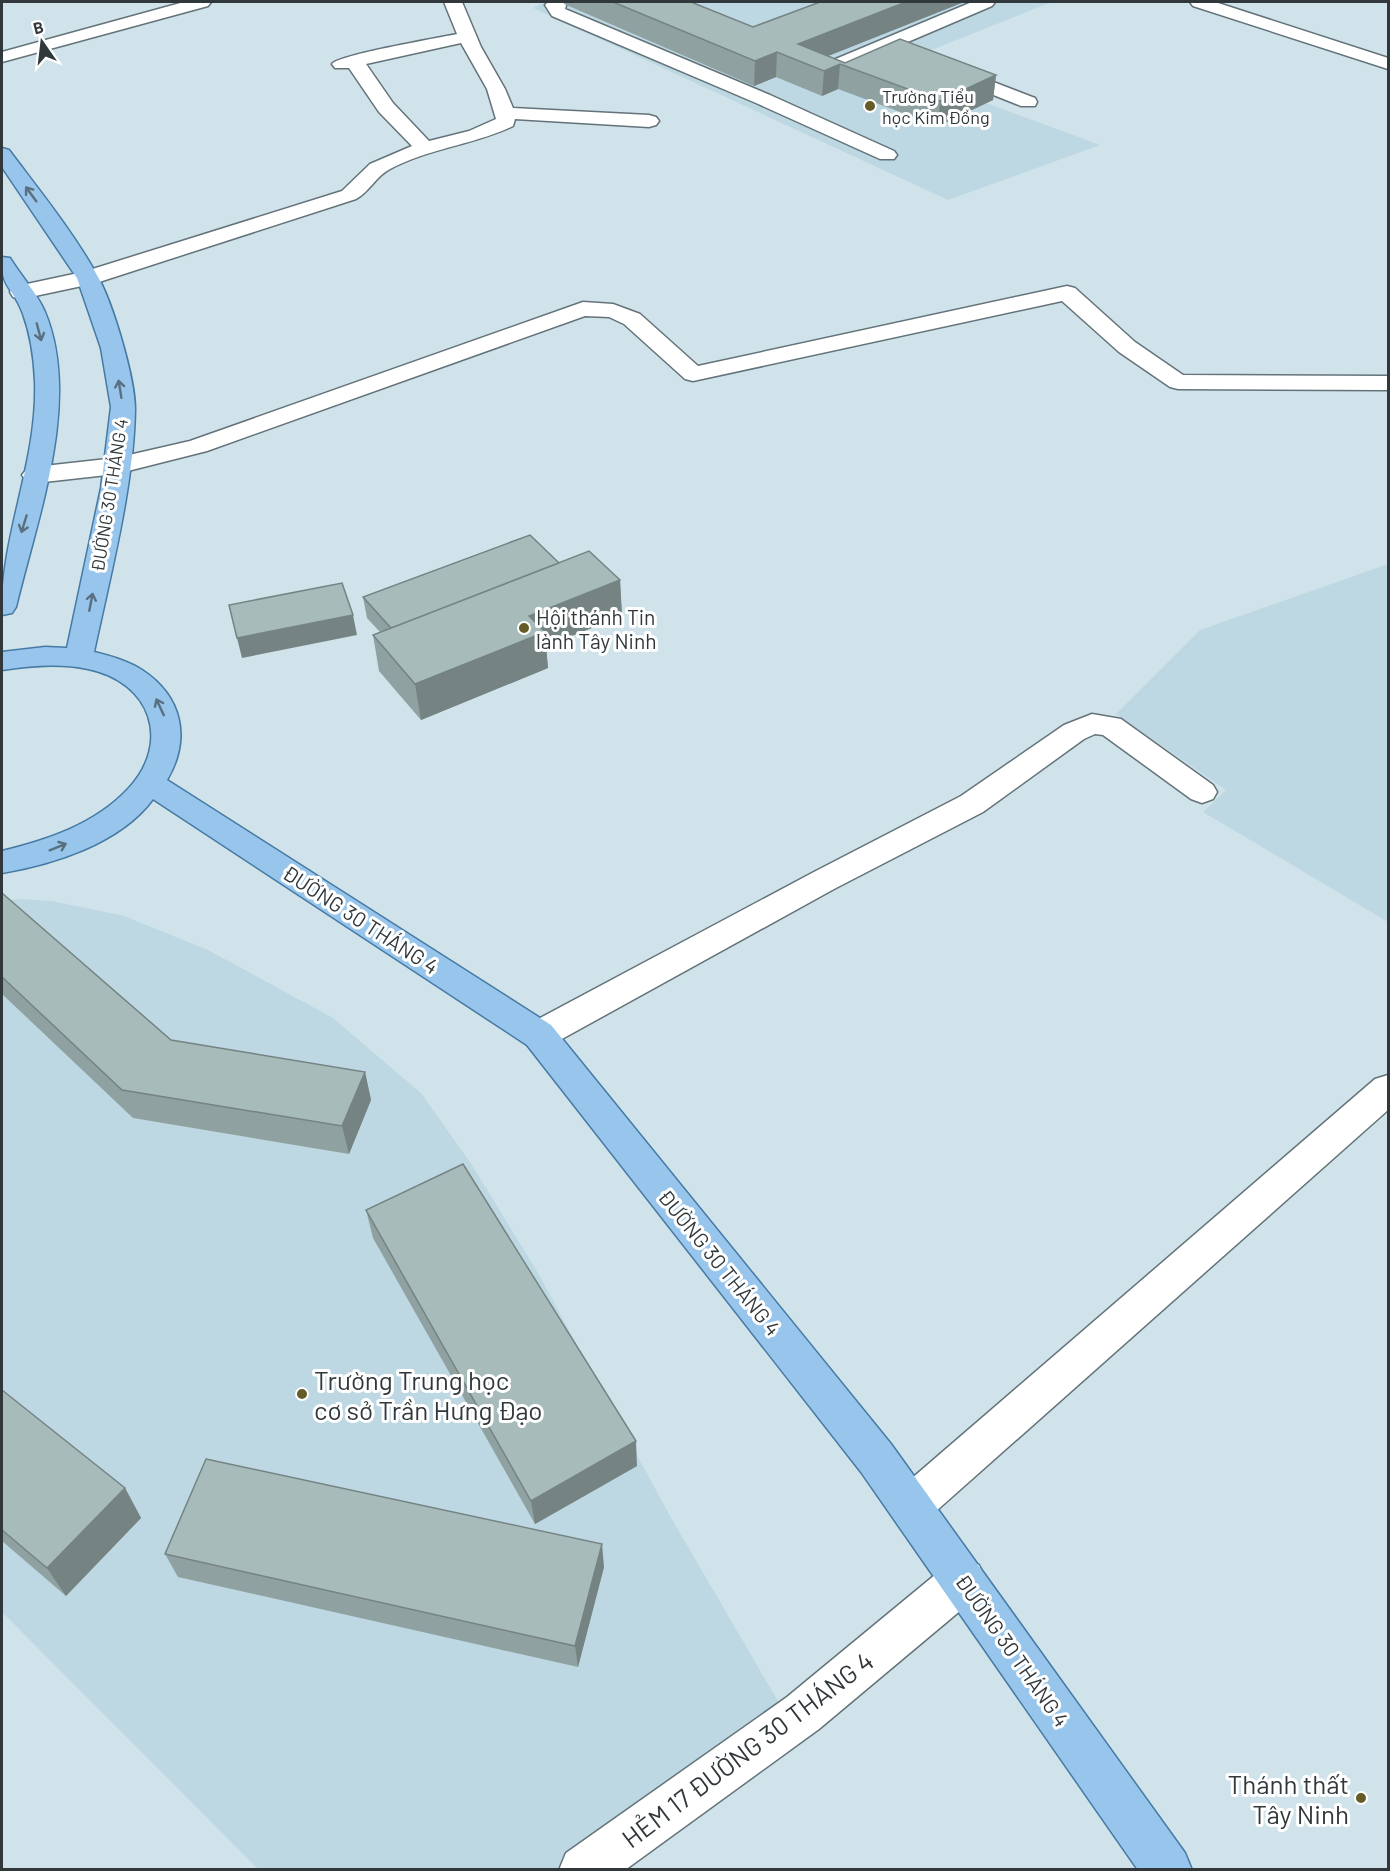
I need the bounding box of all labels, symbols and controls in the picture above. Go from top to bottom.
north arrow [12,12,72,72]
text: B [31,17,45,37]
place label: Trường Tiểu học Kim Đồng [882,85,990,128]
marker: Trường Tiểu học Kim Đồng [863,99,877,113]
one-way arrow [25,186,37,202]
one-way arrow [34,322,45,341]
one-way arrow [114,379,125,399]
street label: ĐƯỜNG 30 THÁNG 4 [86,417,132,573]
one-way arrow [18,514,29,533]
one-way arrow [86,592,97,612]
place label: Hội thánh Tin lành Tây Ninh [536,604,657,653]
marker: Hội thánh Tin lành Tây Ninh [517,621,531,635]
one-way arrow [153,698,165,716]
one-way arrow [48,841,67,852]
street label: ĐƯỜNG 30 THÁNG 4 [279,859,443,979]
street label: ĐƯỜNG 30 THÁNG 4 [654,1184,786,1340]
place label: Trường Trung học cơ sở Trần Hưng Đạo [314,1364,543,1425]
marker: Trường Trung học cơ sở Trần Hưng Đạo [295,1387,309,1401]
street label: ĐƯỜNG 30 THÁNG 4 [951,1569,1075,1731]
street label: HẺM 17 ĐƯỜNG 30 THÁNG 4 [615,1644,879,1854]
place label: Thánh thất Tây Ninh [1228,1768,1349,1829]
marker: Thánh thất Tây Ninh [1354,1791,1368,1805]

